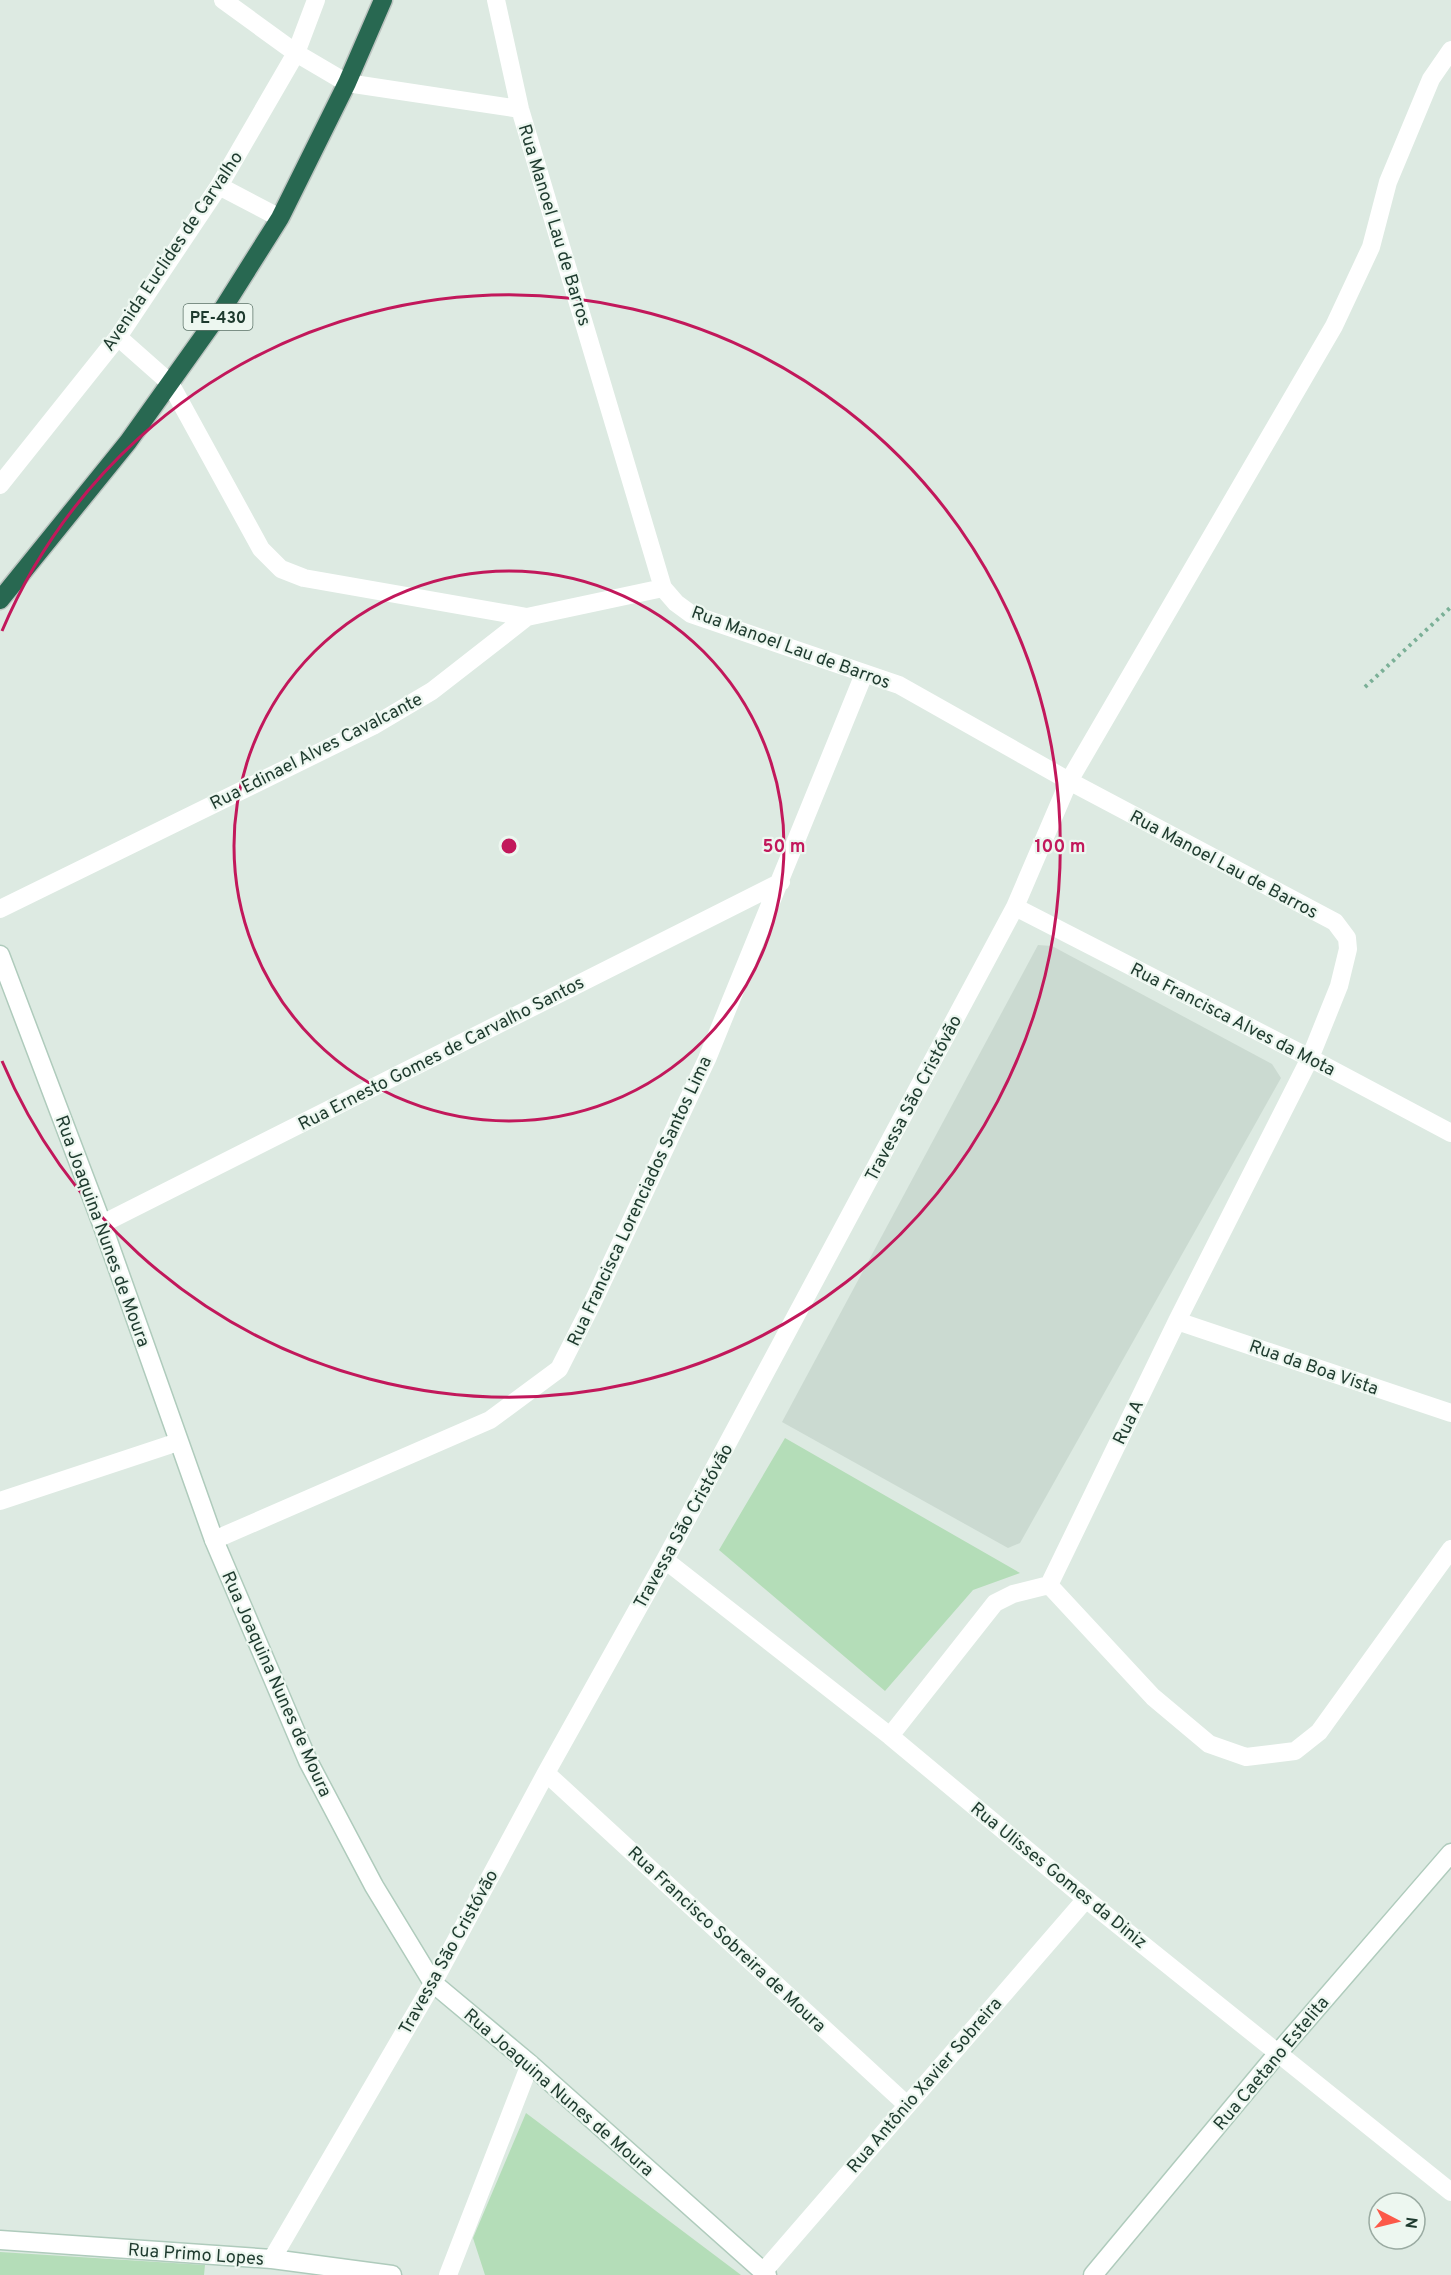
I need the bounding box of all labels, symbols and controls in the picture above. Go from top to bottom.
street label: Rua Manoel Lau de Barros [512,122,595,329]
street label: Avenida Euclides de Carvalho [98,147,249,356]
road number: PE-430 [184,304,252,330]
street label: Rua Manoel Lau de Barros [688,602,893,695]
street label: Rua Edinael Alves Cavalcante [207,689,427,816]
street label: Rua Manoel Lau de Barros [1125,806,1321,925]
centre of rings [499,836,519,856]
text: 50 m [762,836,806,859]
text: 100 m [1034,836,1086,859]
street label: Rua Francisca Alves da Mota [1126,958,1339,1082]
street label: Rua Ernesto Gomes de Carvalho Santos [295,972,589,1137]
street label: Travessa São Cristóvão [861,1012,968,1186]
street label: Rua Francisca Lorenciados Santos Lima [563,1053,718,1350]
street label: Rua Joaquina Nunes de Moura [49,1113,154,1350]
street label: Rua da Boa Vista [1246,1336,1381,1401]
street label: Rua A [1109,1396,1150,1449]
street label: Travessa São Cristóvão [629,1440,739,1613]
street label: Rua Joaquina Nunes de Moura [215,1568,336,1801]
street label: Rua Ulisses Gomes da Diniz [965,1798,1151,1955]
street label: Rua Francisco Sobreira de Moura [622,1842,830,2038]
street label: Travessa São Cristóvão [394,1866,504,2039]
street label: Rua Caetano Estelita [1209,1992,1335,2136]
street label: Rua Antônio Xavier Sobreira [843,1993,1008,2179]
street label: Rua Joaquina Nunes de Moura [458,2004,658,2182]
north arrow [1367,2191,1427,2251]
text: N [1399,2216,1421,2230]
street label: Rua Primo Lopes [127,2239,265,2272]

